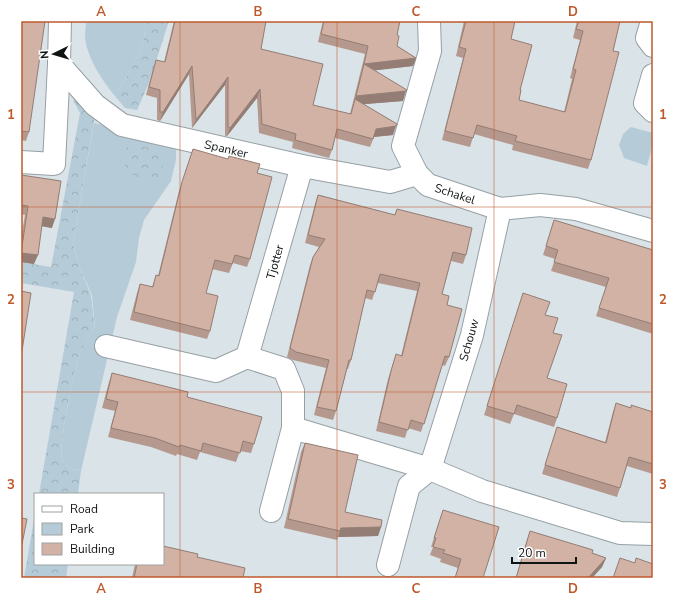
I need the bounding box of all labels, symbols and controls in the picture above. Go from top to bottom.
text: A [96,3,106,21]
text: B [254,3,263,21]
text: C [412,3,421,21]
text: D [568,3,578,21]
north arrow [34,34,74,74]
text: N [37,50,52,60]
text: 1 [7,106,15,124]
text: 1 [659,106,667,124]
street label: Spanker [203,136,250,162]
street label: Schakel [433,180,478,208]
street label: Tjotter [262,242,288,281]
text: 2 [7,291,15,309]
text: 2 [659,291,667,309]
street label: Schouw [455,317,483,363]
text: 3 [7,476,15,494]
text: 3 [659,476,667,494]
legend [34,493,164,565]
text: Road [70,501,98,517]
text: Park [70,521,95,537]
scale bar [512,539,576,565]
text: Building [70,541,115,557]
text: 20 m [518,545,546,561]
text: A [96,580,106,598]
text: B [254,580,263,598]
text: C [412,580,421,598]
text: D [568,580,578,598]

